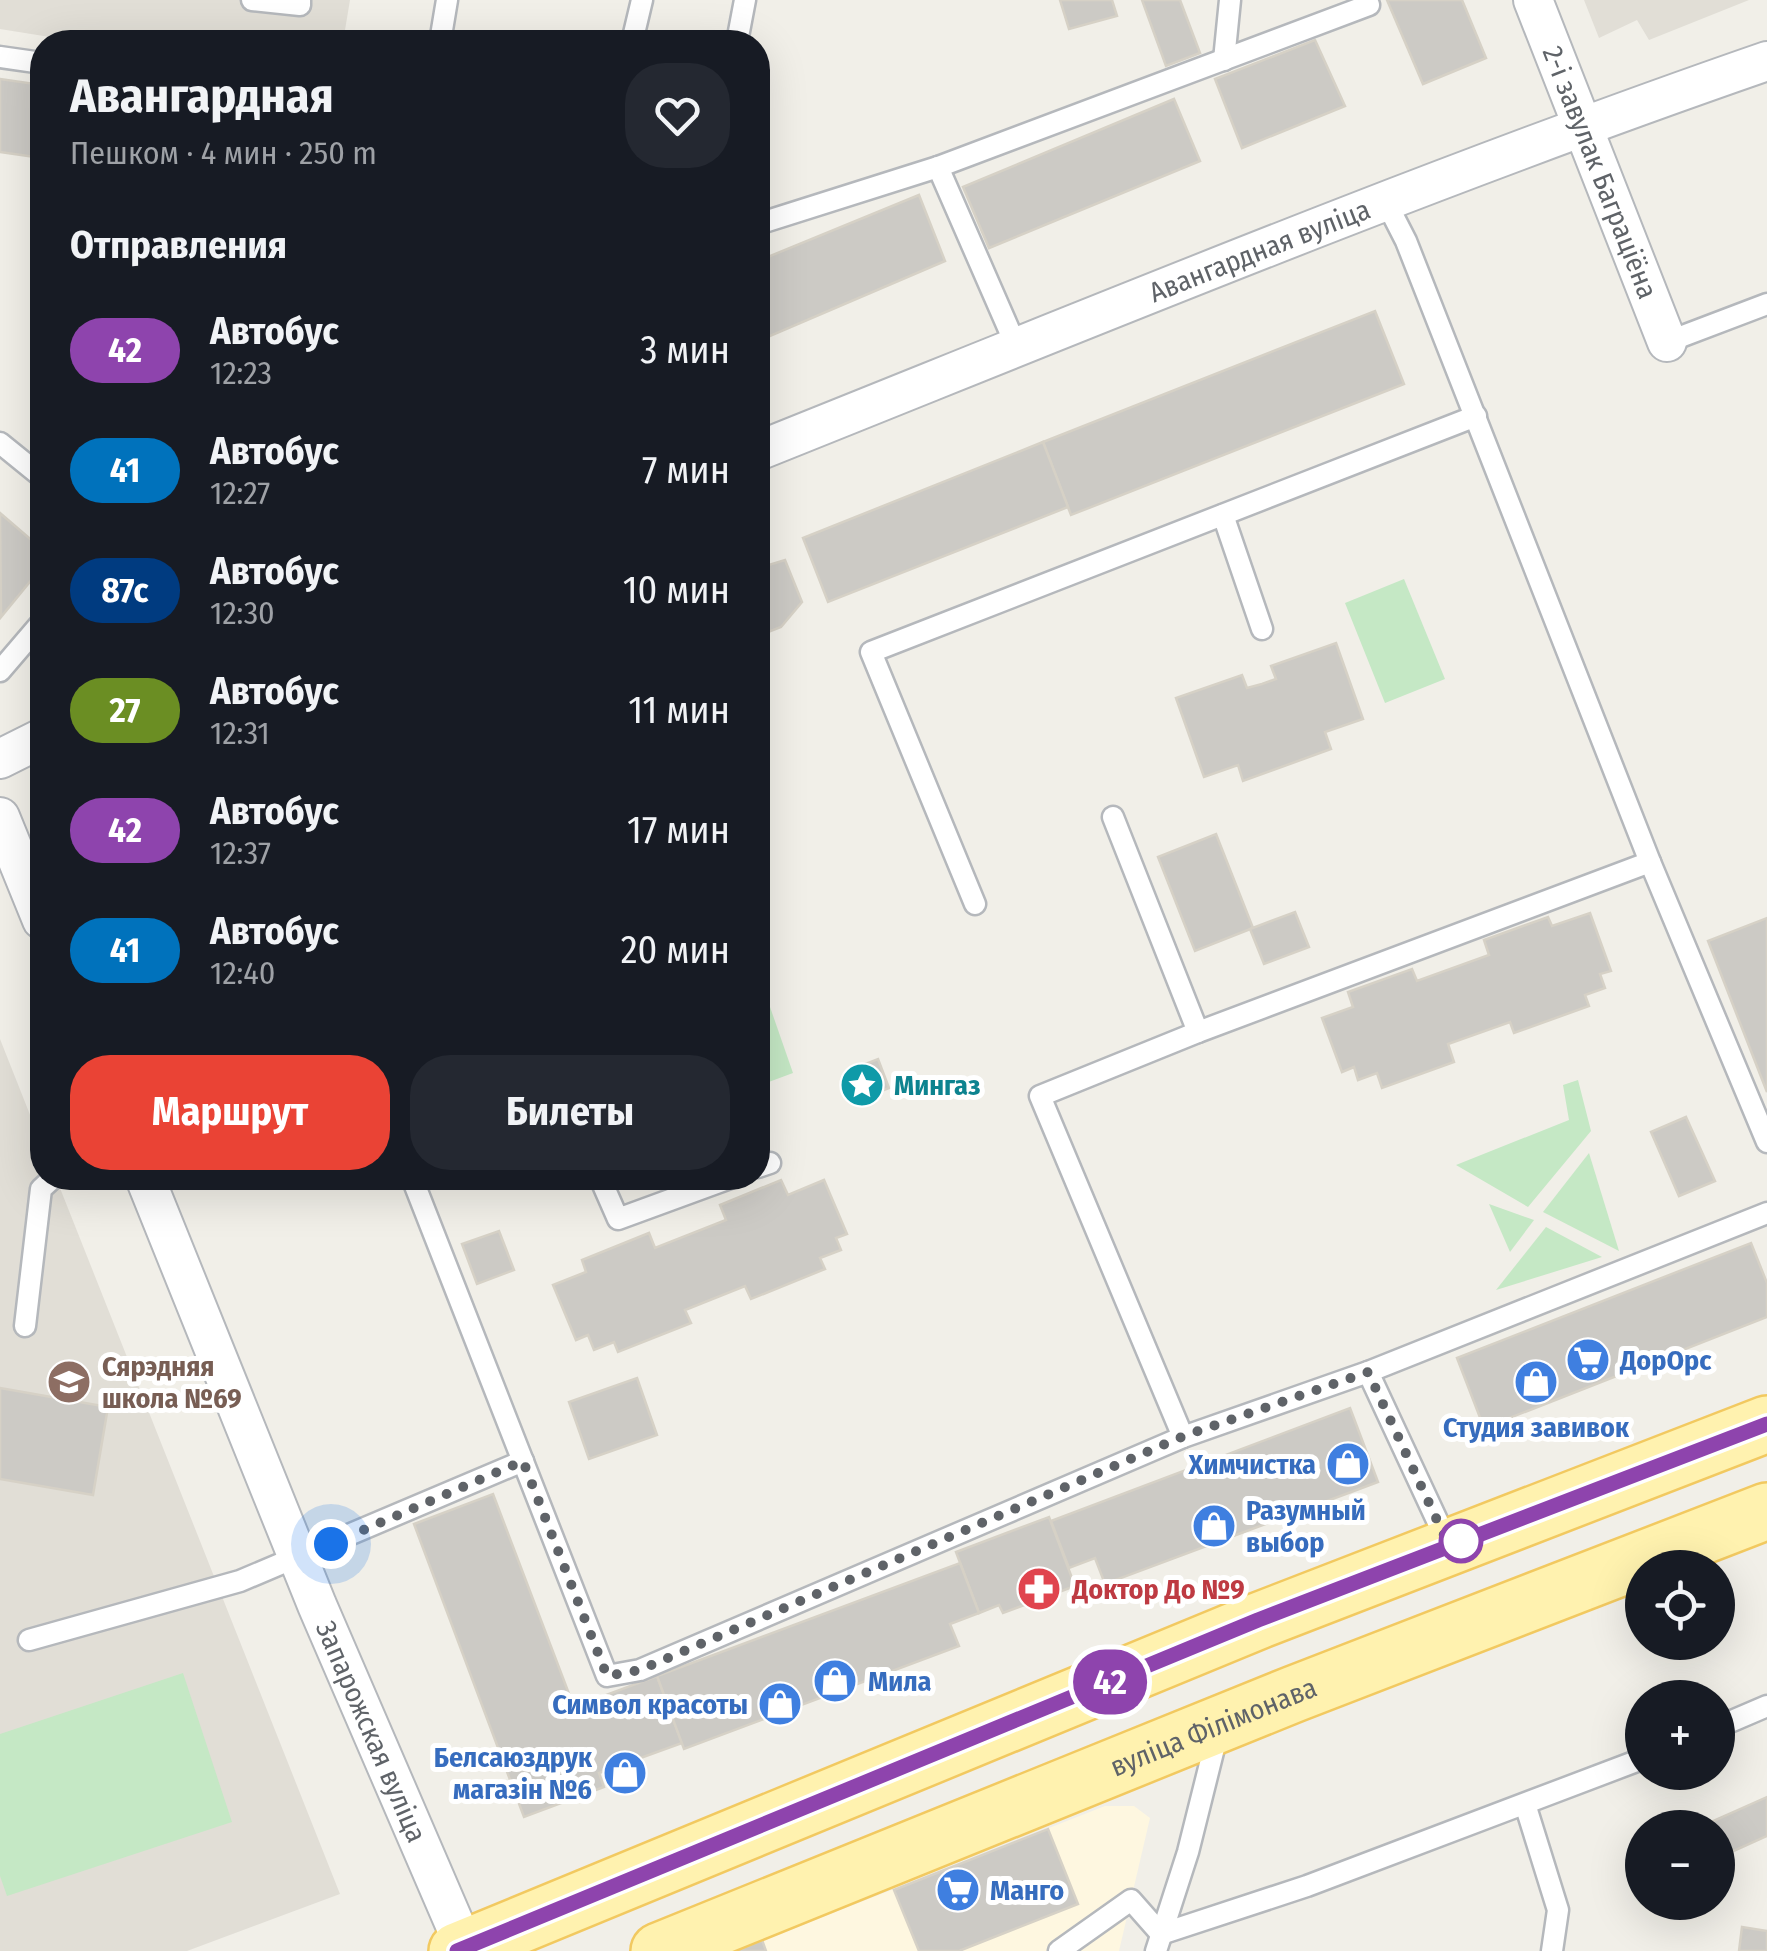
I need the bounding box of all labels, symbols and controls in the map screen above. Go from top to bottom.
street label: 2-і завулак Баграціёна [1536,41,1665,303]
button: heart [625,63,730,168]
text: Авангардная [70,67,334,125]
text: Пешком · 4 мин · 250 m [70,134,377,172]
street label: Авангардная вуліца [1144,192,1375,309]
text: Отправления [70,222,287,268]
text: Автобус [210,308,339,354]
text: 3 мин [640,327,730,373]
text: 42 [108,329,142,371]
text: 12:23 [210,354,272,392]
text: Автобус [210,428,339,474]
text: 7 мин [642,447,730,493]
text: 41 [110,449,140,491]
text: 12:27 [210,474,270,512]
text: Автобус [210,548,339,594]
text: 10 мин [623,567,730,613]
text: 87с [101,569,149,611]
text: 12:30 [210,594,275,632]
text: Автобус [210,668,339,714]
text: 11 мин [628,687,730,733]
text: 27 [110,689,140,731]
text: 12:31 [210,714,270,752]
text: Автобус [210,788,339,834]
text: 17 мин [627,807,730,853]
text: 42 [108,809,142,851]
text: 12:37 [210,834,271,872]
text: Автобус [210,908,339,954]
text: 20 мин [621,927,730,973]
text: 41 [110,929,140,971]
text: 12:40 [210,954,275,992]
button: Маршрут [70,1055,390,1170]
button: Билеты [410,1055,730,1170]
place icon: Мингаз [839,1062,885,1108]
place label: Мингаз [894,1069,981,1102]
supermarket icon: ДорОрс [1565,1337,1611,1383]
place label: ДорОрс [1619,1344,1712,1377]
place label: Сярэдняя школа №69 [102,1350,242,1415]
school or university icon: Сярэдняя школа №69 [46,1359,92,1405]
shop icon: Студия завивок [1513,1359,1559,1405]
place label: Студия завивок [1443,1411,1630,1444]
shop icon: Химчистка [1325,1441,1371,1487]
place label: Химчистка [1188,1448,1316,1481]
place label: Разумный выбор [1246,1494,1366,1559]
shop icon: Разумный выбор [1191,1503,1237,1549]
your location [306,1519,356,1569]
unlabelled marker [1440,1520,1482,1562]
map controls [1625,1550,1735,1920]
button: locate [1625,1550,1735,1660]
pharmacy icon: Доктор До №9 [1016,1566,1062,1612]
place label: Доктор До №9 [1071,1573,1245,1606]
street label: Запарожская вуліца [309,1616,434,1847]
line badge: 42 [1065,1650,1155,1714]
shop icon: Мила [812,1658,858,1704]
text: 42 [1093,1661,1127,1703]
place label: Мила [868,1665,932,1698]
street label: вуліца Філімонава [1105,1670,1321,1783]
button: + [1625,1680,1735,1790]
shop icon: Символ красоты [757,1681,803,1727]
place label: Символ красоты [552,1688,748,1721]
place label: Белсаюздрук магазін №6 [434,1741,593,1806]
shop icon: Белсаюздрук магазін №6 [602,1750,648,1796]
button: − [1625,1810,1735,1920]
supermarket icon: Манго [935,1867,981,1913]
place label: Манго [990,1874,1064,1907]

